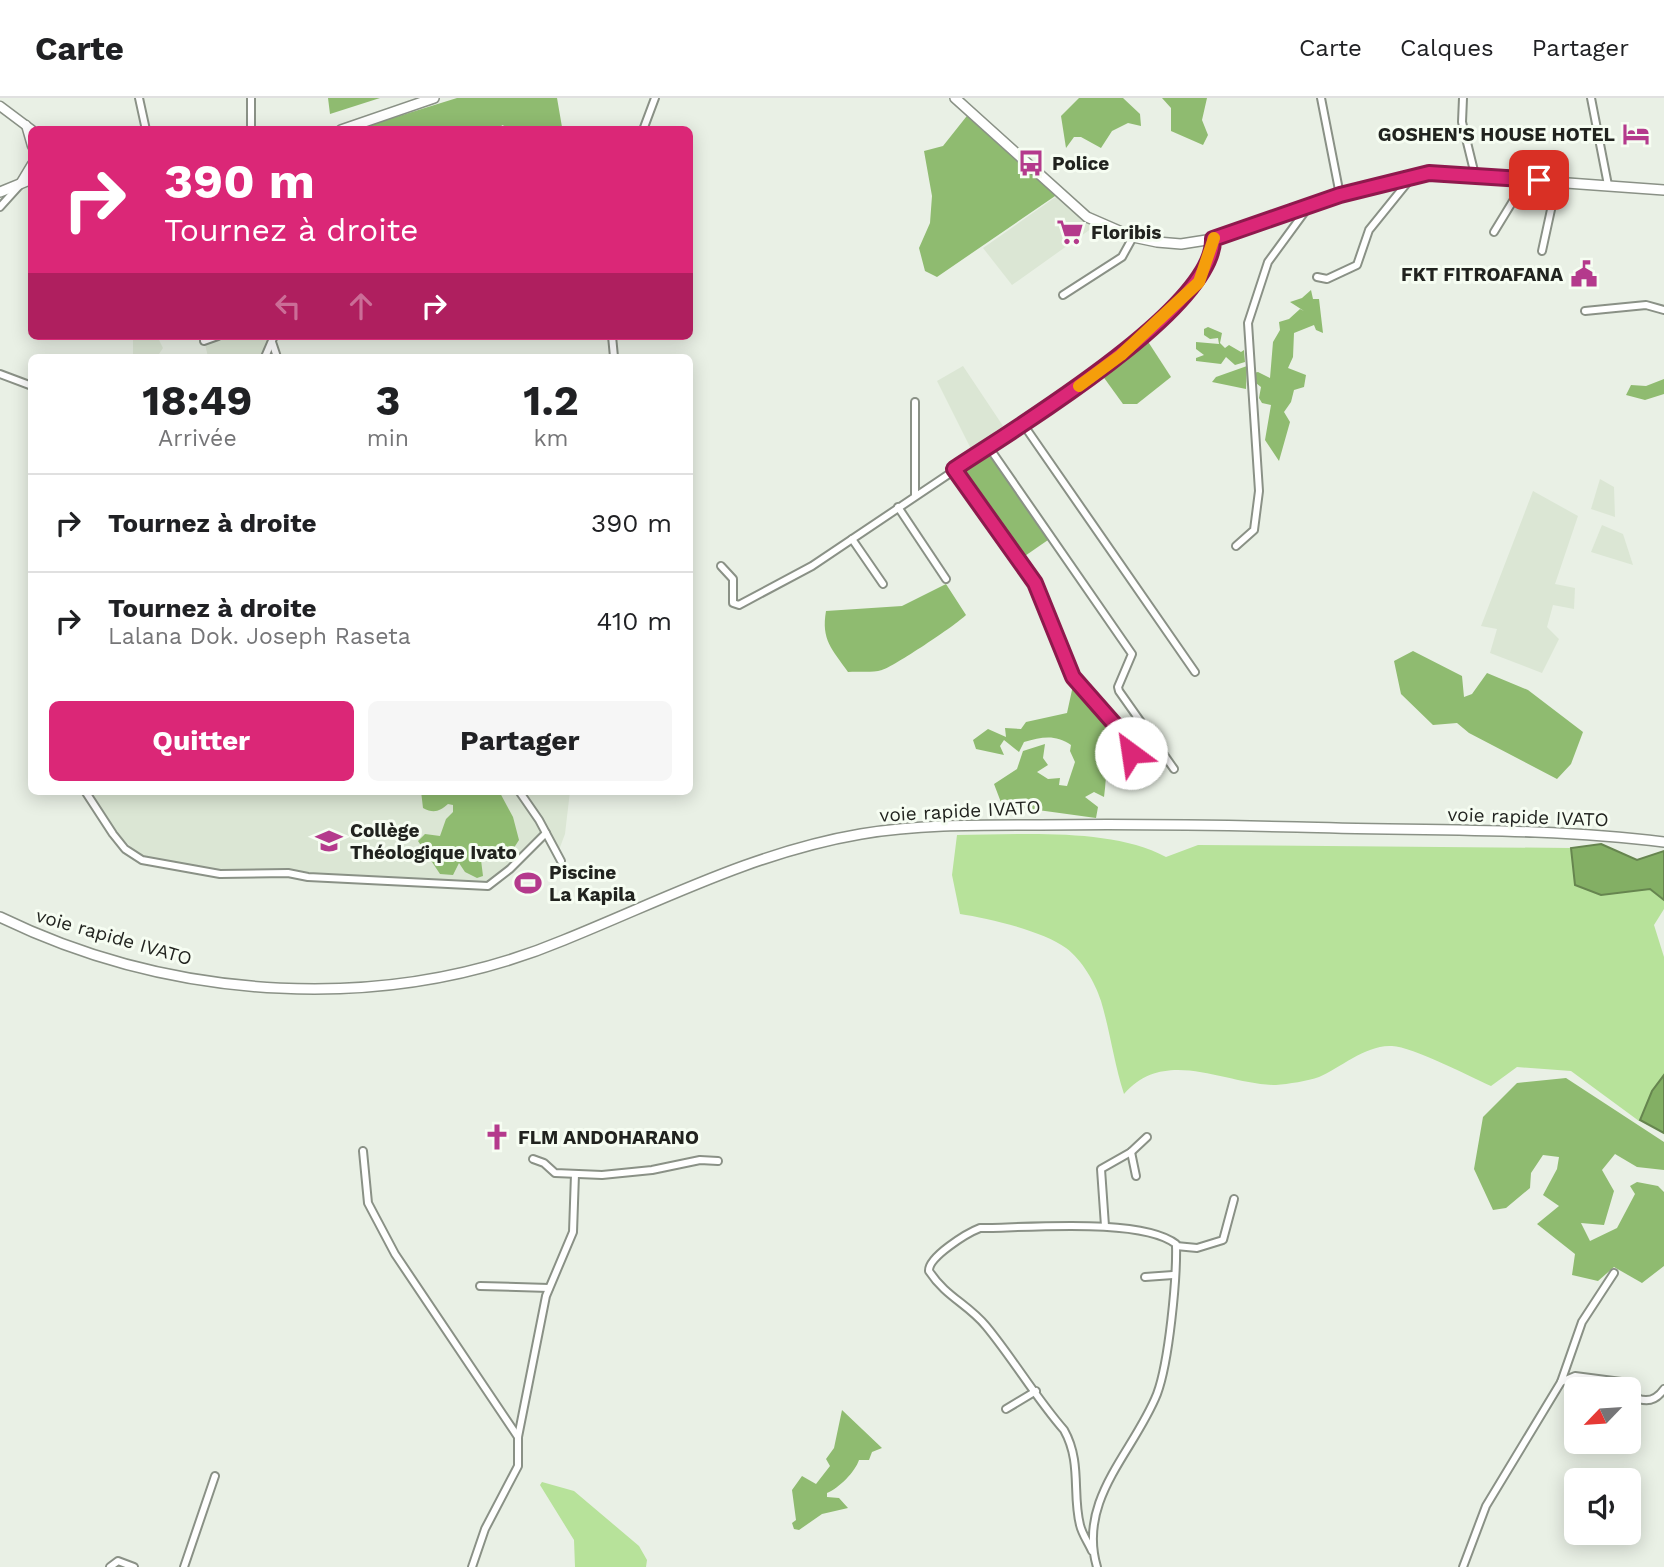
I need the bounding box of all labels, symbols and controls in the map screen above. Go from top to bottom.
text: Carte [35,29,124,68]
text: Carte [1299,34,1362,62]
text: Calques [1400,34,1494,62]
text: Partager [1532,34,1629,62]
hotel icon: GOSHEN'S HOUSE HOTEL [1621,119,1651,149]
place label: GOSHEN'S HOUSE HOTEL [1378,123,1615,146]
bus stop icon: Police [1016,148,1046,178]
pin [1509,150,1569,210]
text: 390 m [164,152,315,210]
place label: Police [1052,152,1109,175]
icon: right [49,154,140,245]
icon: arrive [1520,161,1558,199]
text: Tournez à droite [164,211,419,249]
supermarket icon: Floribis [1055,217,1085,247]
place label: Floribis [1091,221,1162,244]
public building icon: FKT FITROAFANA [1569,259,1599,289]
place label: FKT FITROAFANA [1401,263,1563,286]
icon: left [269,287,307,325]
icon: ahead [342,287,380,325]
icon: right [415,287,453,325]
text: 18:49 [142,376,252,425]
text: 3 [375,376,400,425]
text: 1.2 [523,376,579,425]
text: Arrivée [158,425,237,452]
text: min [367,425,409,452]
text: km [534,425,568,452]
icon: right [49,504,87,542]
text: Tournez à droite [108,508,317,538]
text: 390 m [591,508,672,538]
text: Tournez à droite [108,593,317,623]
icon: right [49,602,87,640]
text: 410 m [597,606,672,636]
text: Lalana Dok. Joseph Raseta [108,623,411,650]
button: Quitter [49,701,354,781]
button: Partager [368,701,672,781]
position arrow [1094,716,1168,790]
street label: voie rapide IVATO [879,795,1041,827]
street label: voie rapide IVATO [1447,803,1609,831]
place label: Collège Théologique Ivato [350,819,517,864]
school or university icon: Collège Théologique Ivato [314,826,344,856]
place label: Piscine La Kapila [549,861,636,906]
sports icon: Piscine La Kapila [513,868,543,898]
street label: voie rapide IVATO [33,904,195,970]
church icon: FLM ANDOHARANO [482,1122,512,1152]
place label: FLM ANDOHARANO [518,1126,699,1149]
north arrow [1564,1377,1642,1454]
map controls [1564,1377,1641,1545]
button: sound [1564,1468,1641,1545]

